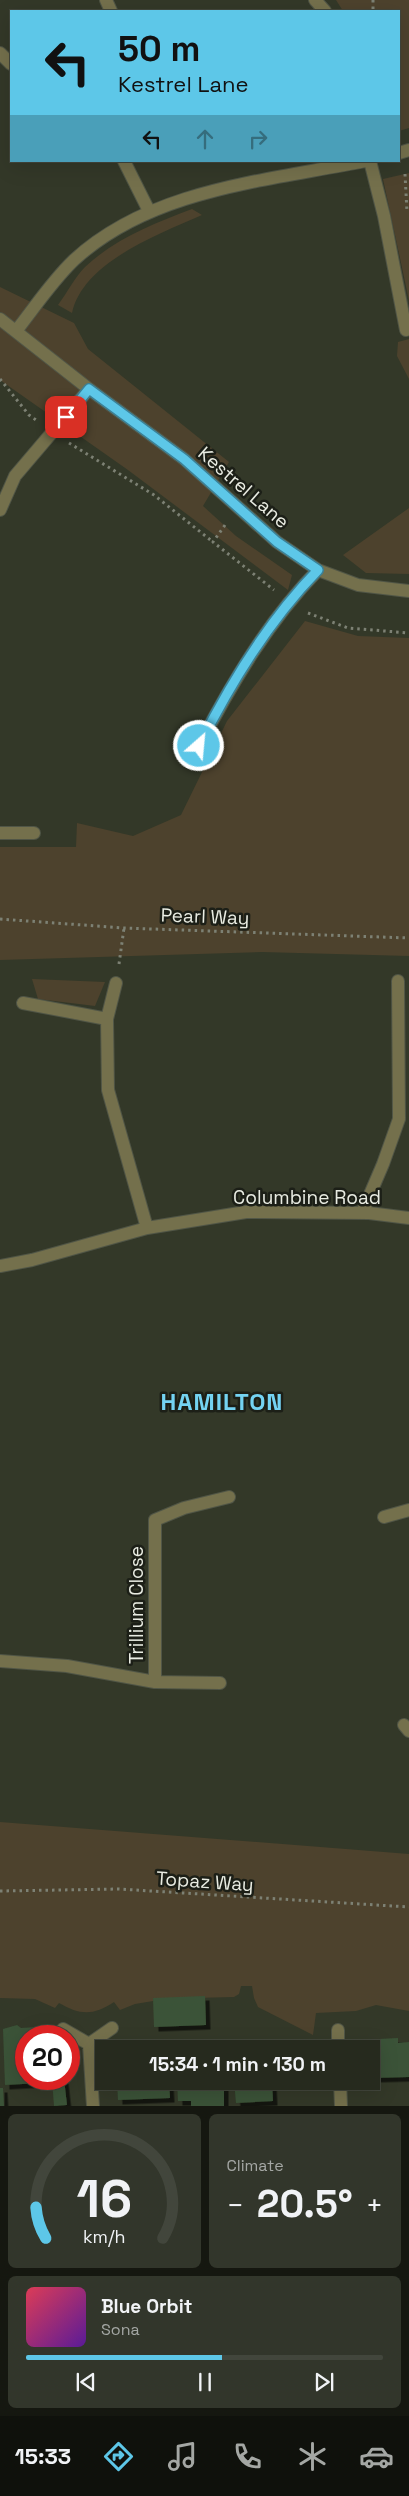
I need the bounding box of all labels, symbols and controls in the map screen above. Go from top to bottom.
text: 50 m [118,27,200,71]
icon: left [35,30,100,95]
text: Kestrel Lane [118,70,249,98]
icon: left [138,125,166,153]
icon: ahead [191,125,219,153]
icon: right [244,125,272,153]
pin [45,396,87,438]
icon: arrive [52,403,80,431]
street label: Kestrel Lane [193,441,294,534]
position arrow [172,719,224,771]
street label: Pearl Way [160,902,250,931]
street label: Columbine Road [233,1185,381,1210]
district label: HAMILTON [161,1386,283,1417]
street label: Trillium Close [124,1546,149,1664]
street label: Topaz Way [155,1866,254,1897]
speed limit sign: 20 [15,2025,80,2090]
text: 15:34 · 1 min · 130 m [149,2052,326,2077]
text: Climate [227,2155,284,2176]
text: 16 [76,2166,132,2232]
text: 20.5° [257,2180,353,2228]
text: − [227,2187,244,2223]
text: + [366,2187,383,2223]
text: km/h [83,2225,126,2248]
text: Blue Orbit [101,2294,192,2319]
text: Sona [101,2319,140,2340]
icon: previous [72,2368,100,2396]
icon: pause [191,2368,219,2396]
icon: next [310,2368,338,2396]
icon: directions [101,2439,136,2474]
icon: music [165,2439,200,2474]
icon: phone [230,2439,265,2474]
icon: climate [295,2439,330,2474]
icon: car [359,2439,394,2474]
text: 15:33 [15,2442,71,2470]

